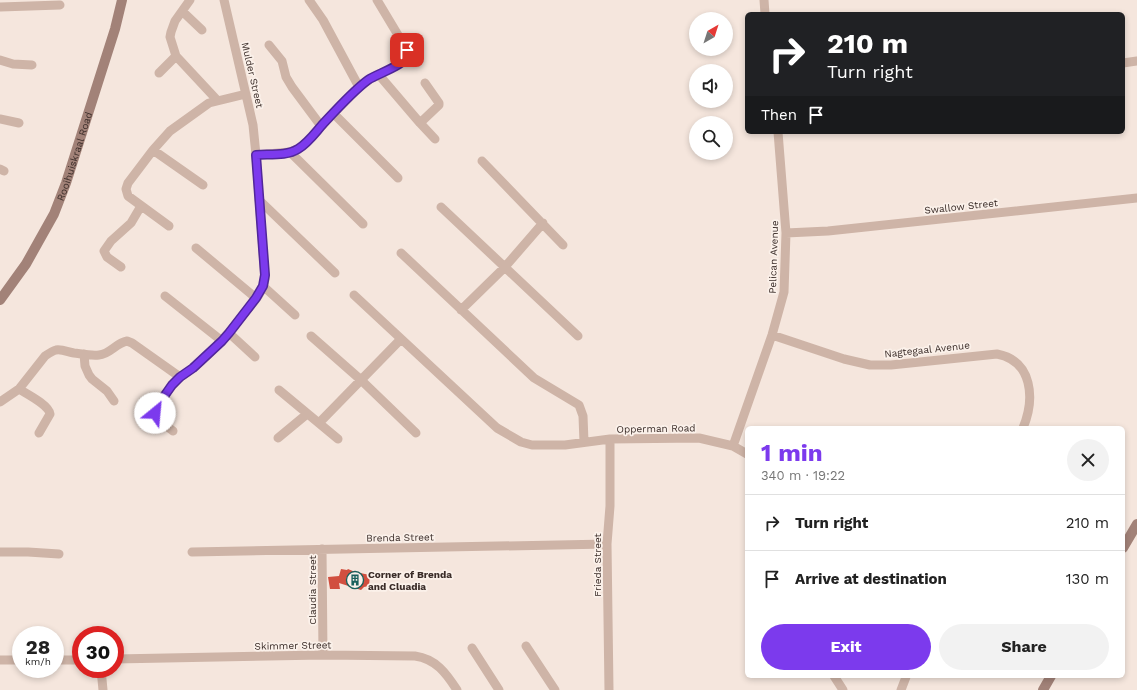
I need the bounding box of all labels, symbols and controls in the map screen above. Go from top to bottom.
north arrow [689,12,733,56]
map controls [689,12,733,160]
text: 210 m [827,27,908,60]
icon: right [761,28,813,80]
pin [390,33,424,67]
icon: arrive [396,39,418,61]
street label: Mulder Street [240,41,266,110]
text: Turn right [827,61,913,82]
button: sound [689,64,733,108]
icon: arrive [805,104,827,126]
text: Then [761,106,797,124]
street label: Rooihuiskraal Road [55,110,94,202]
button: search [689,116,733,160]
street label: Swallow Street [924,197,999,216]
street label: Pelican Avenue [767,220,780,294]
street label: Nagtegaal Avenue [884,340,971,359]
position arrow [134,392,176,434]
street label: Opperman Road [616,422,696,435]
text: 1 min [761,439,823,467]
button: close [1067,439,1109,481]
text: 340 m · 19:22 [761,468,845,483]
icon: right [761,512,783,534]
text: Turn right [795,514,868,532]
text: 210 m [1066,514,1109,532]
street label: Brenda Street [366,531,435,544]
street label: Frieda Street [592,532,603,597]
street label: Claudia Street [307,554,318,625]
icon: arrive [761,568,783,590]
place label: Corner of Brenda and Cluadia [368,569,452,592]
building icon: Corner of Brenda and Cluadia [345,570,365,590]
text: Arrive at destination [795,570,947,588]
text: 130 m [1066,570,1109,588]
button: Exit [761,624,931,670]
button: Share [939,624,1109,670]
speed limit sign: 30 [72,626,124,678]
text: 28 [26,635,50,659]
street label: Skimmer Street [254,639,332,652]
text: km/h [25,656,51,667]

